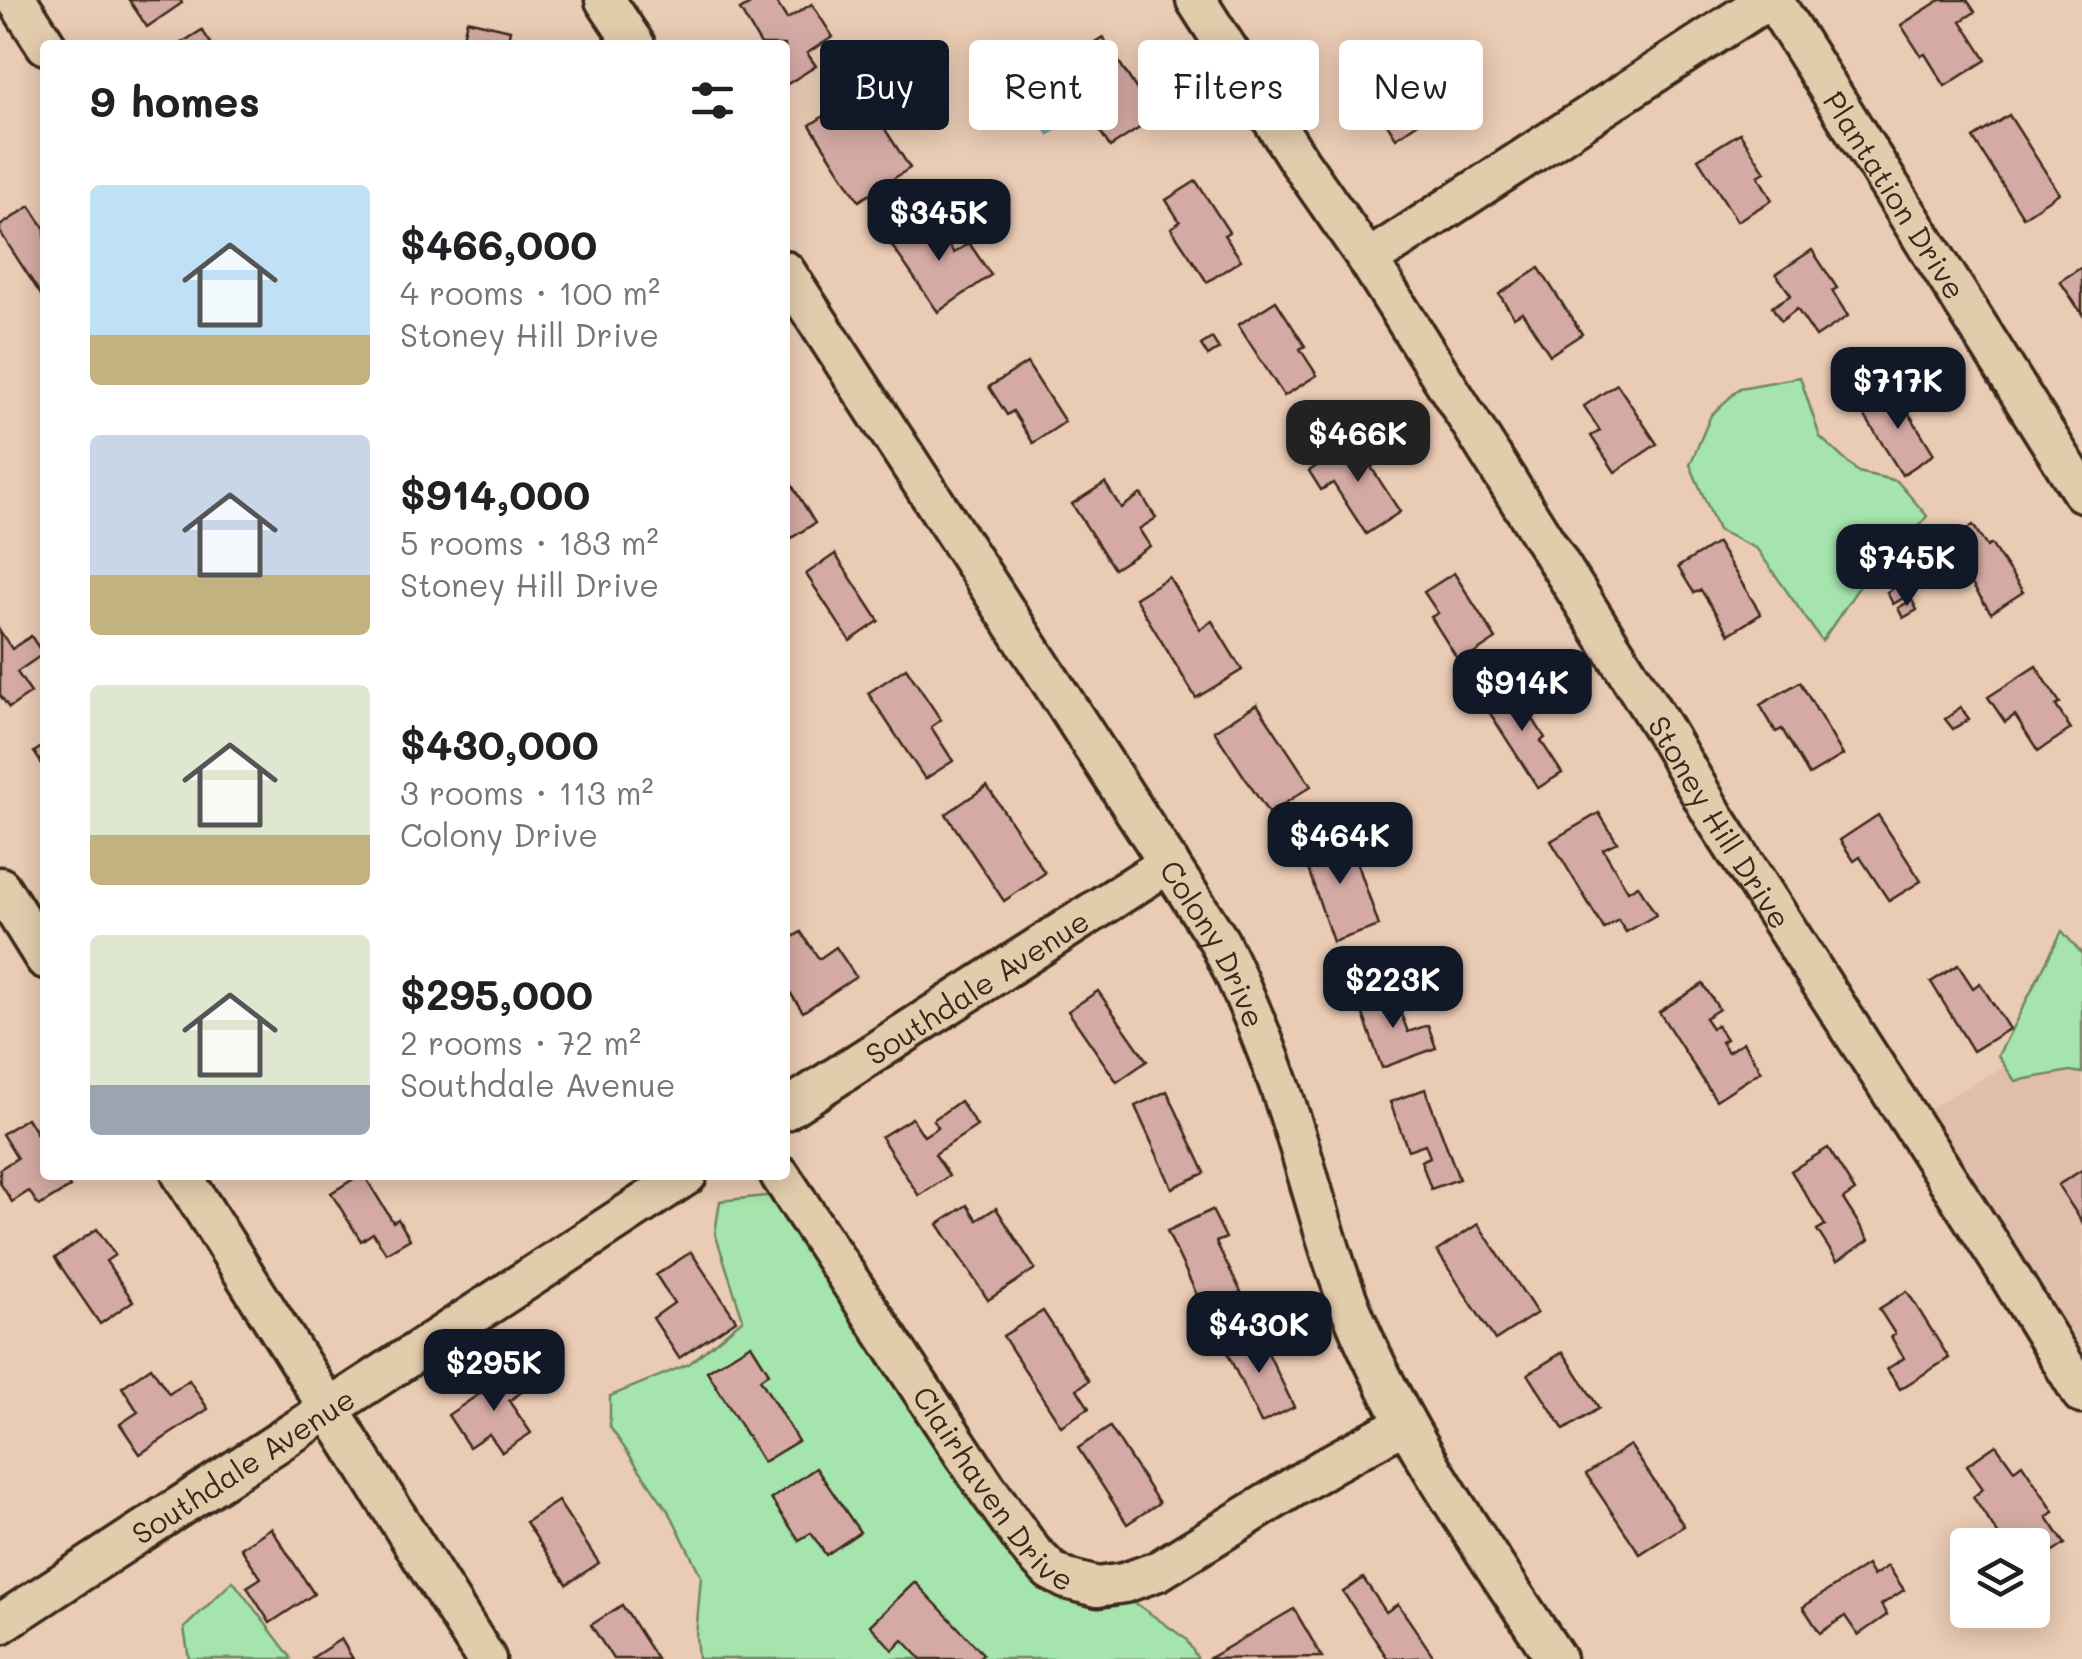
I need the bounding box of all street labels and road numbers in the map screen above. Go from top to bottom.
street label: Plantation Drive [1815,83,1976,307]
street label: Stoney Hill Drive [1640,708,1801,936]
street label: Colony Drive [1152,852,1275,1033]
street label: Southdale Avenue [857,900,1096,1073]
street label: Southdale Avenue [124,1378,362,1553]
street label: Clairhaven Drive [904,1378,1081,1600]

